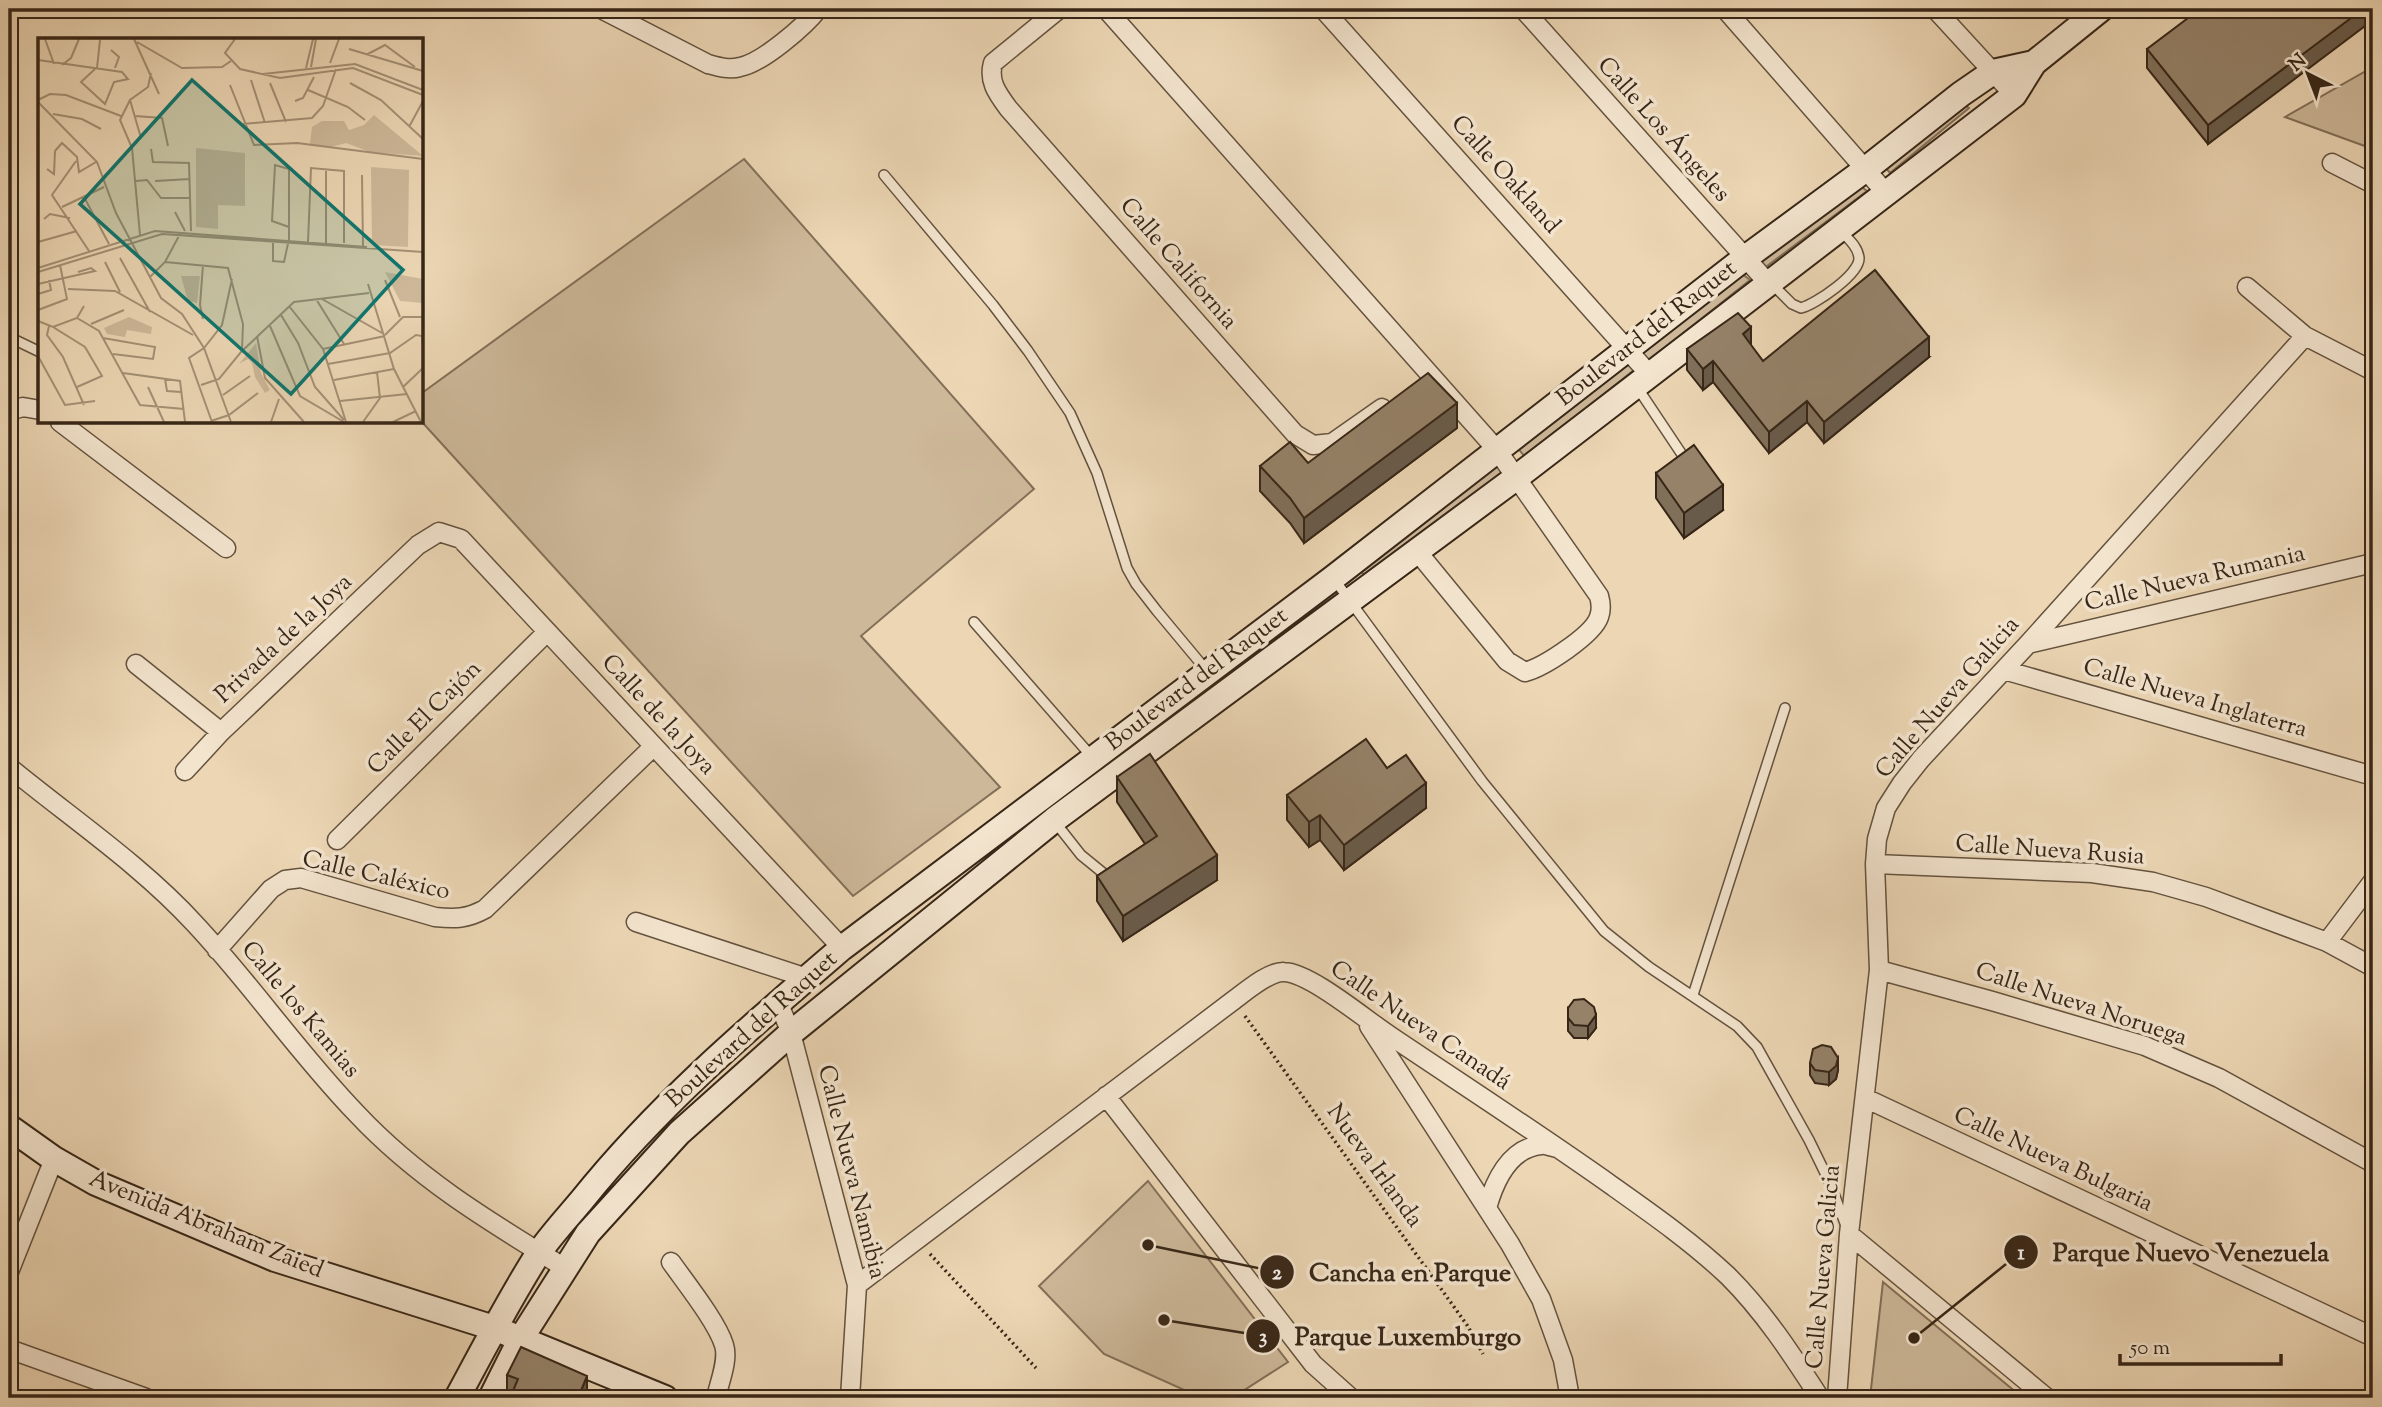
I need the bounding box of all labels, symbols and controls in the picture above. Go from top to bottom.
inset map [38,38,424,424]
north arrow [2274,38,2344,108]
text: N [2284,48,2313,78]
street label: Calle Los Ángeles [1589,50,1737,210]
street label: Calle Oakland [1442,108,1568,242]
street label: Calle California [1111,191,1245,337]
street label: Boulevard del Raquet [1550,253,1744,415]
street label: Calle Nueva Rumania [2081,537,2309,621]
street label: Privada de la Joya [208,566,360,712]
street label: Boulevard del Raquet [1099,600,1295,760]
street label: Calle Nueva Galicia [1868,610,2028,786]
street label: Calle de la Joya [593,647,723,783]
street label: Calle Nueva Inglaterra [2079,651,2311,747]
street label: Calle El Cajón [360,653,490,783]
street label: Calle Nueva Rusia [1954,827,2146,875]
street label: Calle Caléxico [299,842,453,910]
street label: Calle los Kamias [233,934,367,1086]
street label: Boulevard del Raquet [659,944,845,1116]
street label: Calle Nueva Canadá [1323,953,1517,1099]
street label: Calle Nueva Noruega [1971,955,2191,1055]
street label: Calle Nueva Namibia [808,1061,894,1283]
street label: Nueva Irlanda [1317,1097,1431,1235]
street label: Calle Nueva Bulgaria [1948,1099,2158,1221]
street label: Avenida Abraham Zaied [84,1162,329,1288]
street label: Calle Nueva Galicia [1798,1164,1850,1370]
callout: Parque Nuevo Venezuela [2003,1229,2343,1276]
text: Parque Nuevo Venezuela [2053,1236,2329,1273]
text: 1 [2017,1239,2025,1269]
callout: Cancha en Parque [1260,1249,1525,1296]
text: Cancha en Parque [1309,1256,1511,1293]
text: 2 [1272,1259,1282,1289]
callout: Parque Luxemburgo [1246,1312,1535,1359]
text: Parque Luxemburgo [1295,1320,1521,1357]
text: 3 [1259,1323,1267,1353]
scale bar [2120,1323,2280,1367]
text: 50 m [2129,1334,2170,1364]

